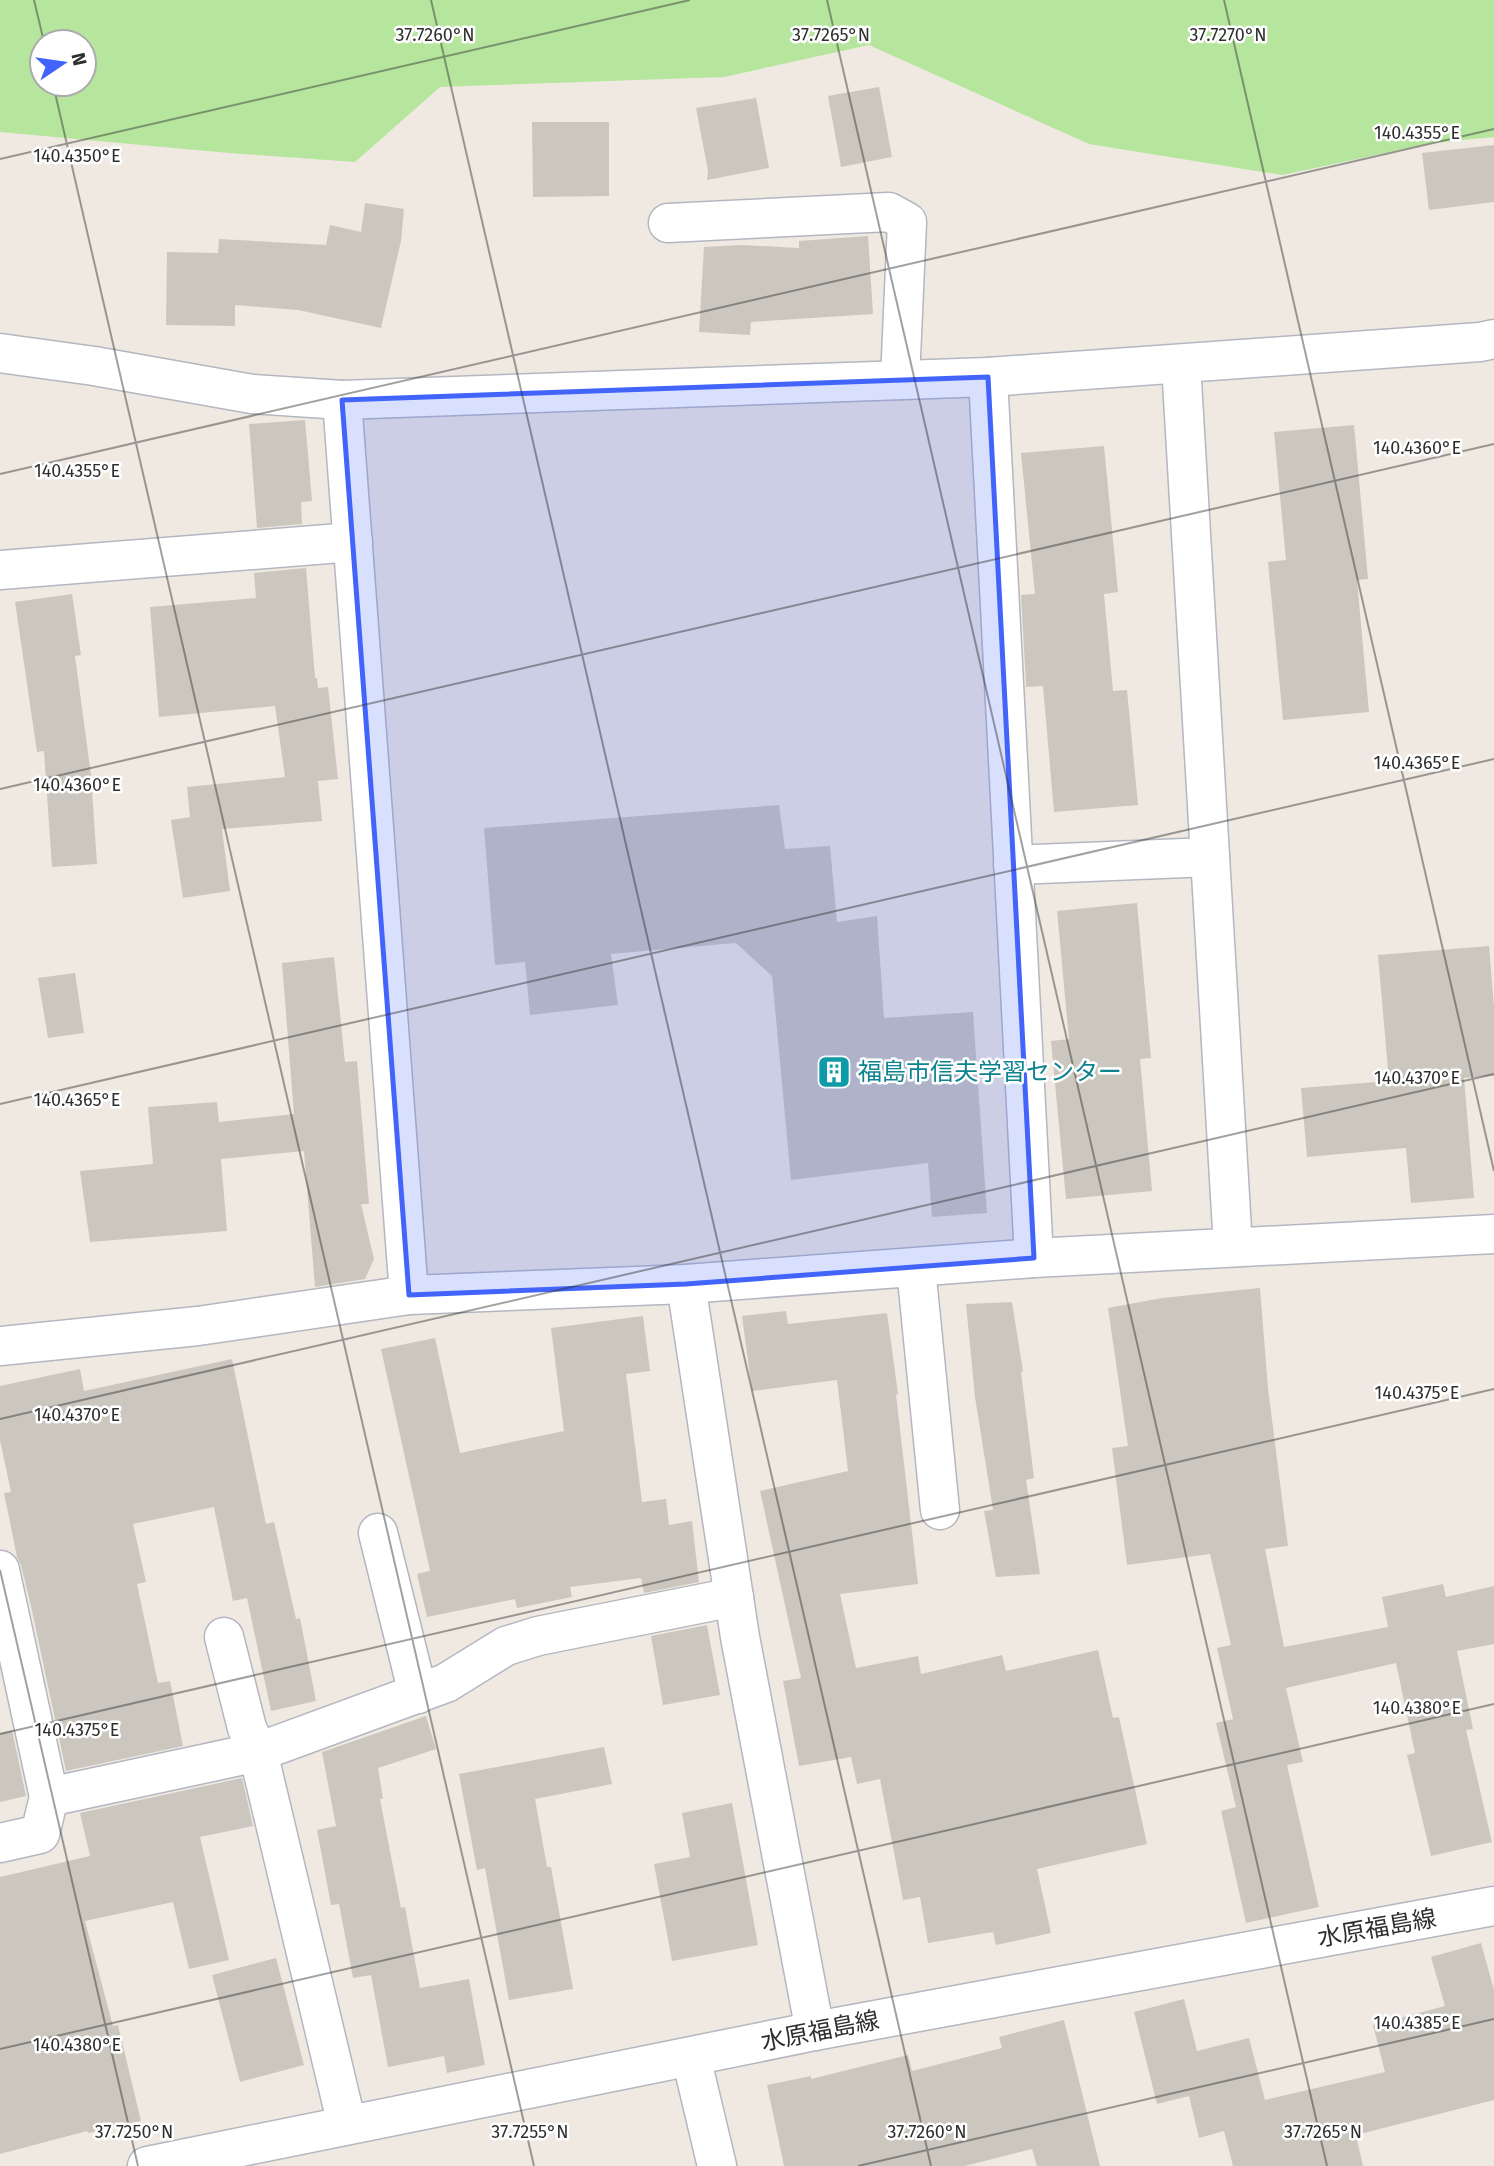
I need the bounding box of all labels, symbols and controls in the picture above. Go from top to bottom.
text: 37.7260°N [395,24,475,46]
text: 37.7265°N [792,24,870,46]
text: 37.7270°N [1189,24,1267,46]
north arrow [28,28,98,98]
text: N [66,51,92,68]
text: 140.4355°E [1374,122,1460,144]
text: 140.4350°E [33,145,121,167]
text: 140.4360°E [1373,437,1461,459]
text: 140.4355°E [34,460,120,482]
text: 140.4365°E [1374,752,1460,774]
text: 140.4360°E [33,774,121,796]
building icon: 福島市信夫学習センター [815,1053,853,1091]
place label: 福島市信夫学習センター [858,1058,1122,1086]
text: 140.4370°E [1374,1067,1460,1089]
text: 140.4365°E [34,1089,120,1111]
text: 140.4375°E [1375,1382,1459,1404]
text: 140.4370°E [34,1404,120,1426]
text: 140.4380°E [1373,1697,1461,1719]
text: 140.4375°E [35,1719,119,1741]
street label: 水原福島線 [1315,1904,1439,1952]
street label: 水原福島線 [758,2006,882,2056]
text: 140.4385°E [1373,2012,1461,2034]
text: 140.4380°E [33,2034,121,2056]
text: 37.7250°N [95,2121,173,2143]
text: 37.7255°N [491,2121,569,2143]
text: 37.7260°N [887,2121,967,2143]
text: 37.7265°N [1284,2121,1362,2143]

